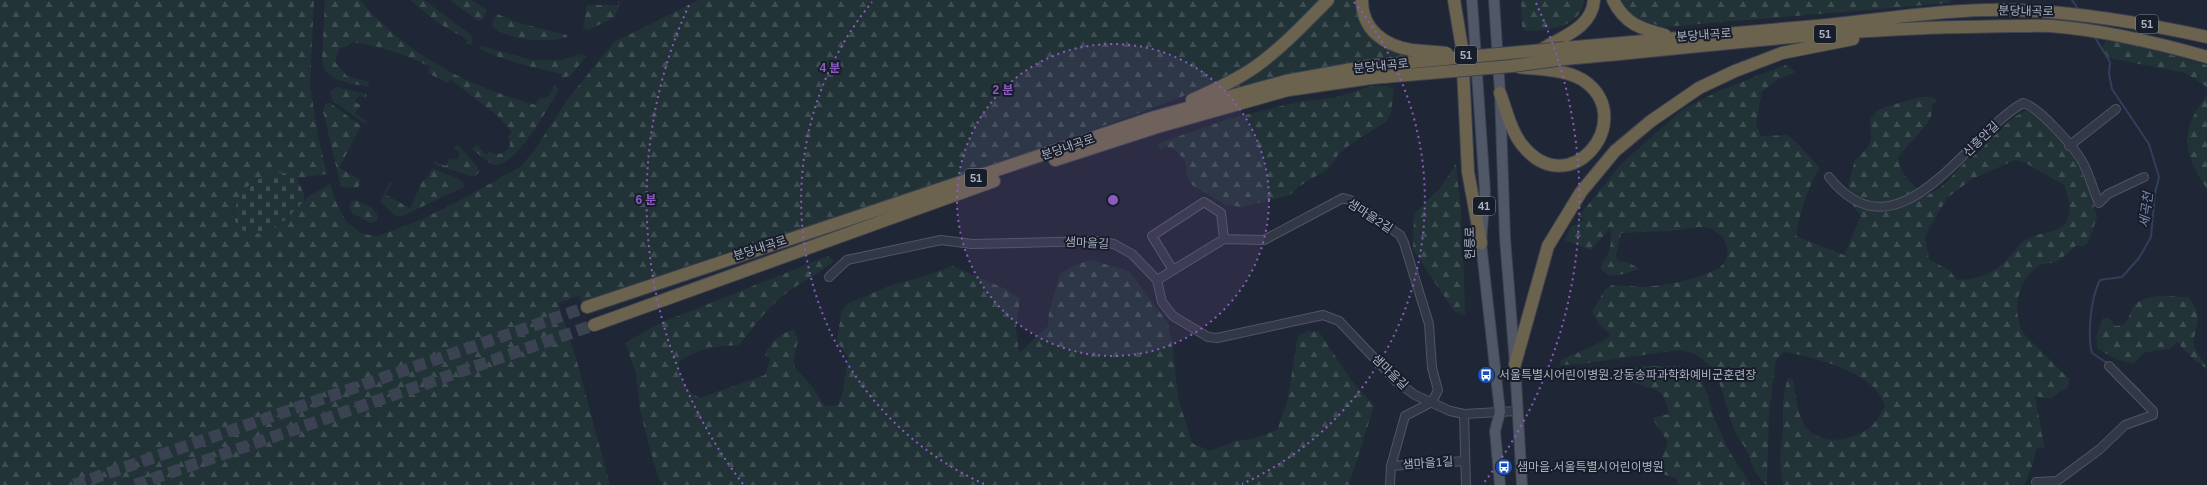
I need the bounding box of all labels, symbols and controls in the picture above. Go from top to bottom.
street label: 분당내곡로 [1998,4,2054,18]
road number: 51 [2136,15,2158,33]
road number: 51 [1814,25,1836,43]
street label: 분당내곡로 [1676,26,1732,44]
road number: 51 [1455,46,1477,64]
street label: 분당내곡로 [1353,56,1409,76]
text: 4 분 [819,61,841,75]
text: 2 분 [992,83,1014,97]
street label: 신흥안길 [1960,119,2002,159]
street label: 분당내곡로 [1040,131,1096,163]
road number: 51 [965,169,987,187]
water label: 세곡천 [2136,190,2156,229]
text: 6 분 [635,193,657,207]
centre of rings [1106,193,1120,207]
street label: 샘마을2길 [1345,196,1395,236]
road number: 41 [1473,197,1495,215]
street label: 헌릉로 [1463,226,1477,260]
street label: 분당내곡로 [732,233,788,263]
street label: 샘마을길 [1065,235,1109,251]
street label: 샘마을길 [1369,352,1411,392]
bus stop icon: 서울특별시어린이병원.강동송파과학화예비군훈련장 [1476,365,1496,385]
place label: 서울특별시어린이병원.강동송파과학화예비군훈련장 [1499,368,1756,382]
street label: 샘마을1길 [1402,454,1454,472]
bus stop icon: 샘마을.서울특별시어린이병원 [1494,457,1514,477]
place label: 샘마을.서울특별시어린이병원 [1517,460,1664,474]

